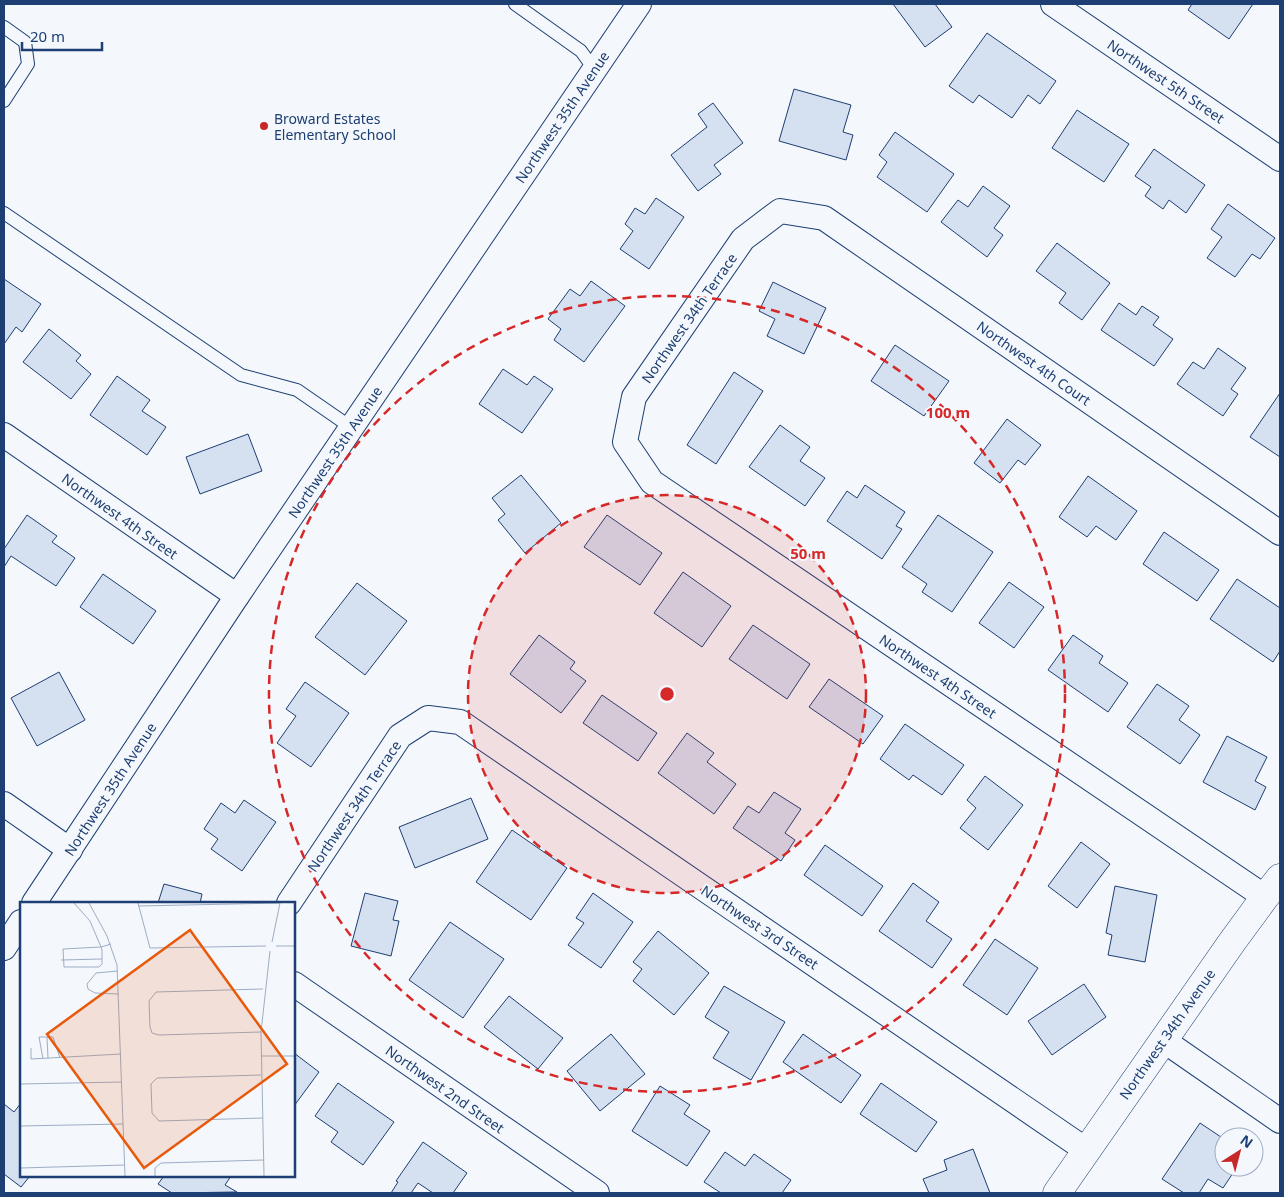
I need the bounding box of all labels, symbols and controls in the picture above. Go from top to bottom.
scale bar [22,20,102,52]
text: 20 m [30,26,65,46]
street label: Northwest 5th Street [1104,35,1228,127]
street label: Northwest 35th Avenue [511,47,613,187]
place label: Broward Estates Elementary School [274,109,396,144]
marker: Broward Estates Elementary School [258,120,270,132]
street label: Northwest 34th Terrace [637,249,741,387]
street label: Northwest 4th Court [973,316,1095,410]
street label: Northwest 35th Avenue [284,382,386,522]
text: 100 m [926,402,970,422]
street label: Northwest 4th Street [58,469,182,563]
text: 50 m [790,543,826,563]
street label: Northwest 4th Street [876,630,1000,722]
centre of rings [658,685,676,703]
street label: Northwest 35th Avenue [60,719,160,859]
street label: Northwest 34th Terrace [303,736,405,875]
street label: Northwest 3rd Street [698,881,822,973]
inset map [20,902,295,1177]
street label: Northwest 34th Avenue [1115,965,1219,1103]
street label: Northwest 2nd Street [382,1041,508,1137]
north arrow [1214,1127,1264,1177]
text: N [1237,1130,1257,1152]

